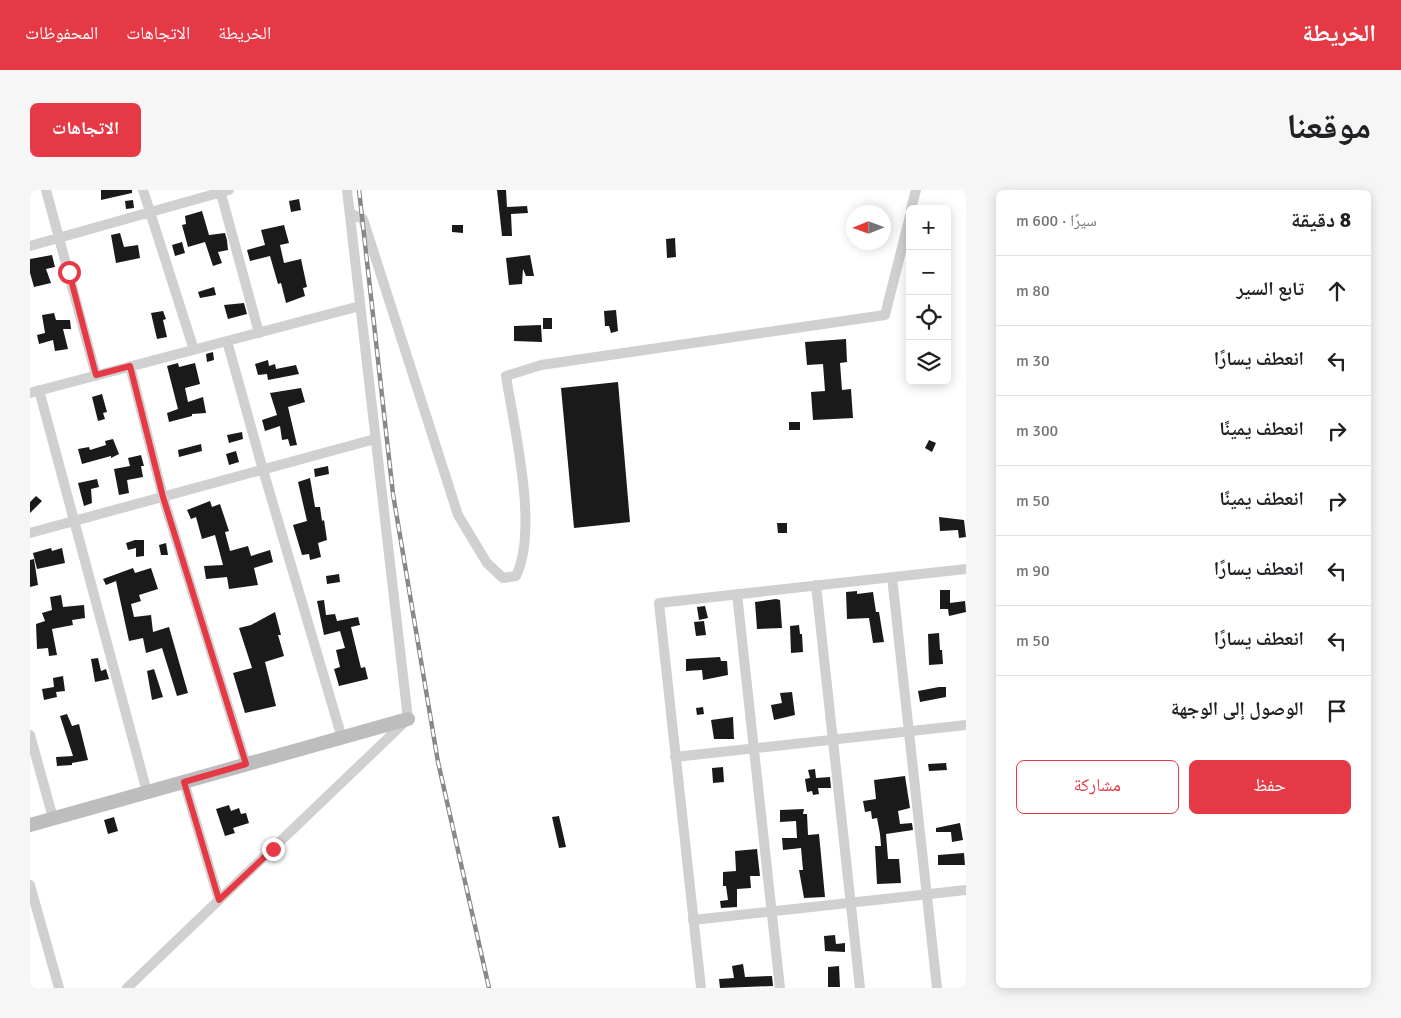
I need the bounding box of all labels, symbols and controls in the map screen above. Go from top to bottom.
text: الخريطة [1302,18,1376,48]
text: المحفوظات [25,22,98,44]
text: الاتجاهات [126,22,190,44]
text: الخريطة [218,22,271,44]
button: الاتجاهات [30,103,141,157]
text: موقعنا [1286,105,1371,148]
north arrow [846,205,891,250]
map controls [906,205,951,385]
button: + [906,205,951,250]
text: 8 دقيقة [1291,207,1351,233]
text: سيرًا · 600 m [1016,211,1097,231]
button: − [906,250,951,295]
route start [58,261,81,284]
text: تابع السير [1236,277,1304,301]
icon: ahead [1323,277,1351,305]
text: 80 m [1016,281,1050,301]
button: locate [906,295,951,340]
button: layers [906,340,951,385]
text: انعطف يسارًا [1214,347,1304,371]
icon: left [1323,347,1351,375]
text: 30 m [1016,351,1050,371]
text: انعطف يمينًا [1219,417,1304,441]
icon: right [1323,417,1351,445]
text: 300 m [1016,421,1058,441]
text: انعطف يمينًا [1219,487,1304,511]
icon: right [1323,487,1351,515]
text: 50 m [1016,491,1050,511]
text: انعطف يسارًا [1214,557,1304,581]
icon: left [1323,557,1351,585]
text: 90 m [1016,561,1050,581]
text: انعطف يسارًا [1214,627,1304,651]
icon: left [1323,627,1351,655]
text: 50 m [1016,631,1050,651]
text: الوصول إلى الوجهة [1171,697,1304,721]
icon: arrive [1323,697,1351,725]
button: مشاركة [1016,760,1179,814]
button: حفظ [1189,760,1351,814]
route end [262,838,285,861]

